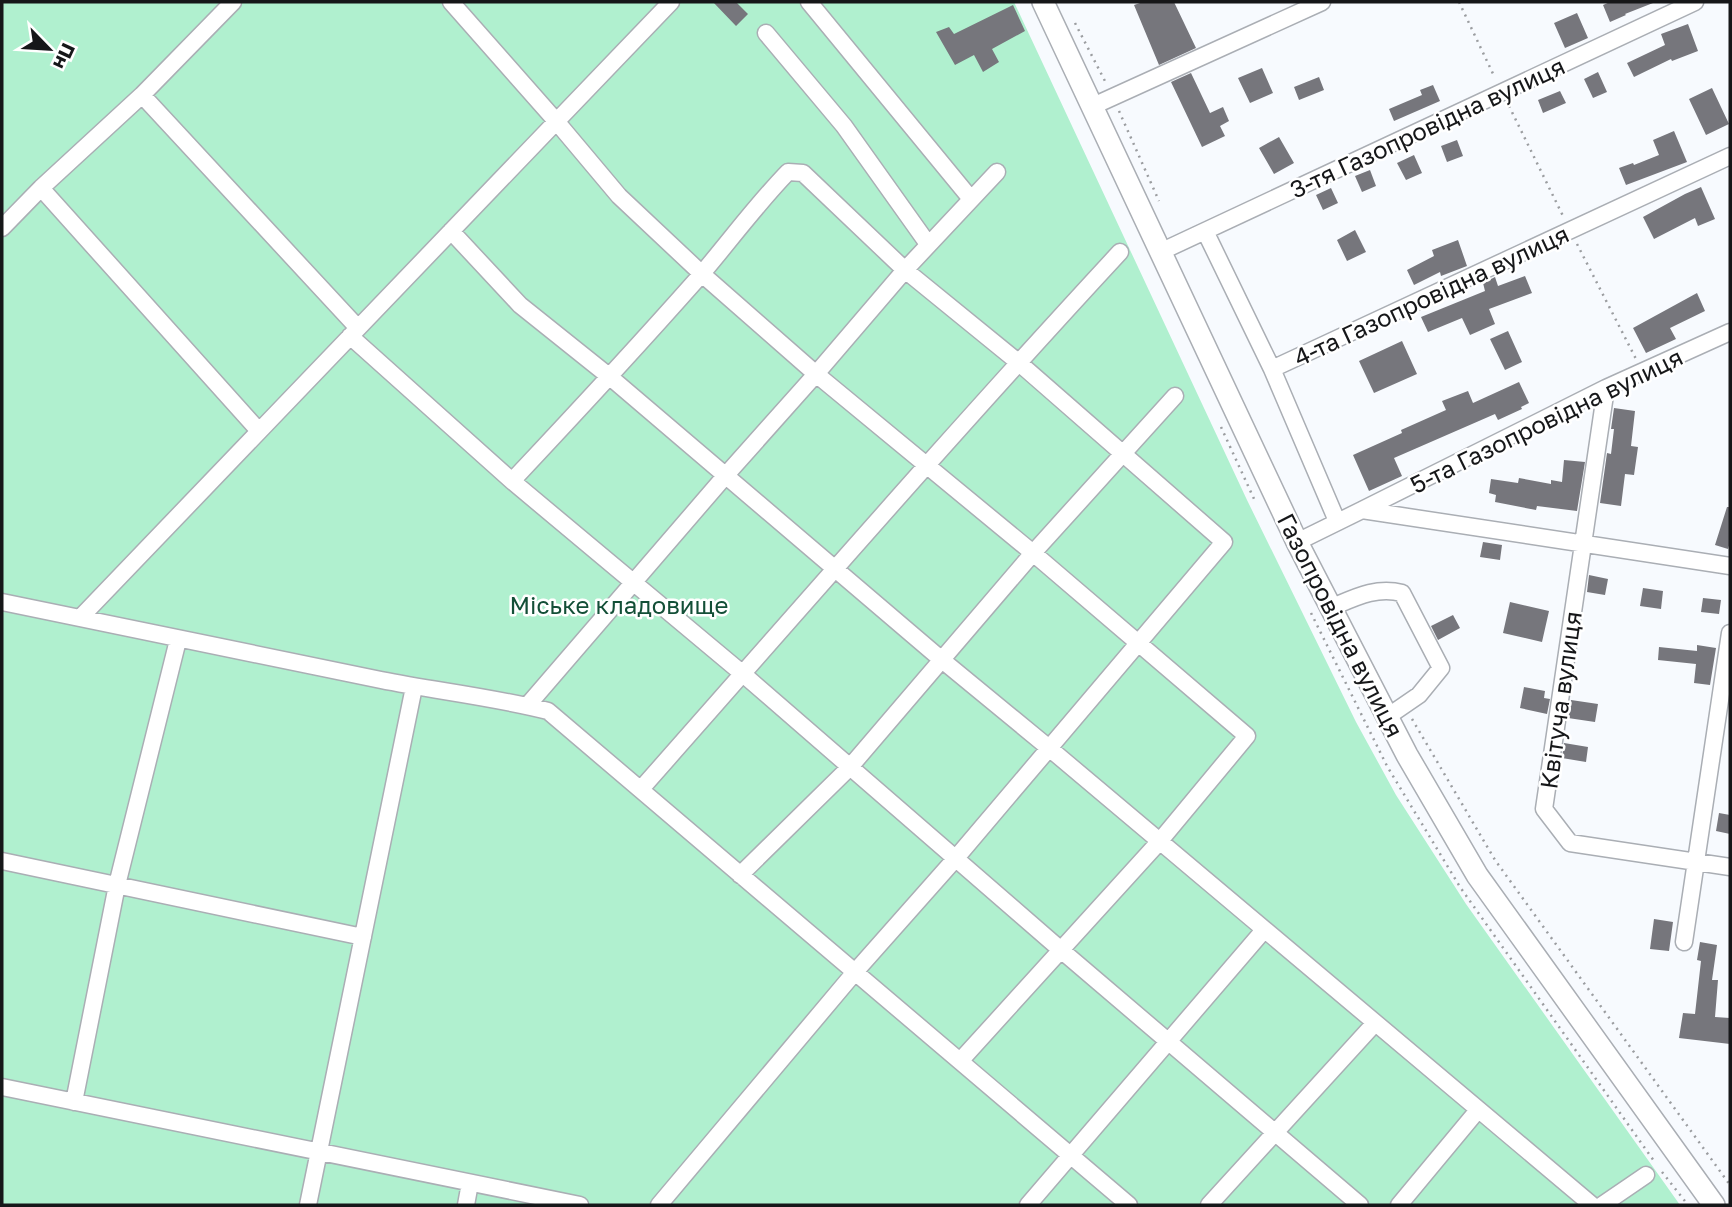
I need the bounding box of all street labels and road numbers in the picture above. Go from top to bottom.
street label: 3-тя Газопровідна вулиця [1285,50,1569,204]
street label: 4-та Газопровідна вулиця [1289,218,1573,372]
street label: 5-та Газопровідна вулиця [1405,341,1687,499]
street label: Газопровідна вулиця [1272,508,1410,742]
street label: Квітуча вулиця [1533,609,1587,791]

